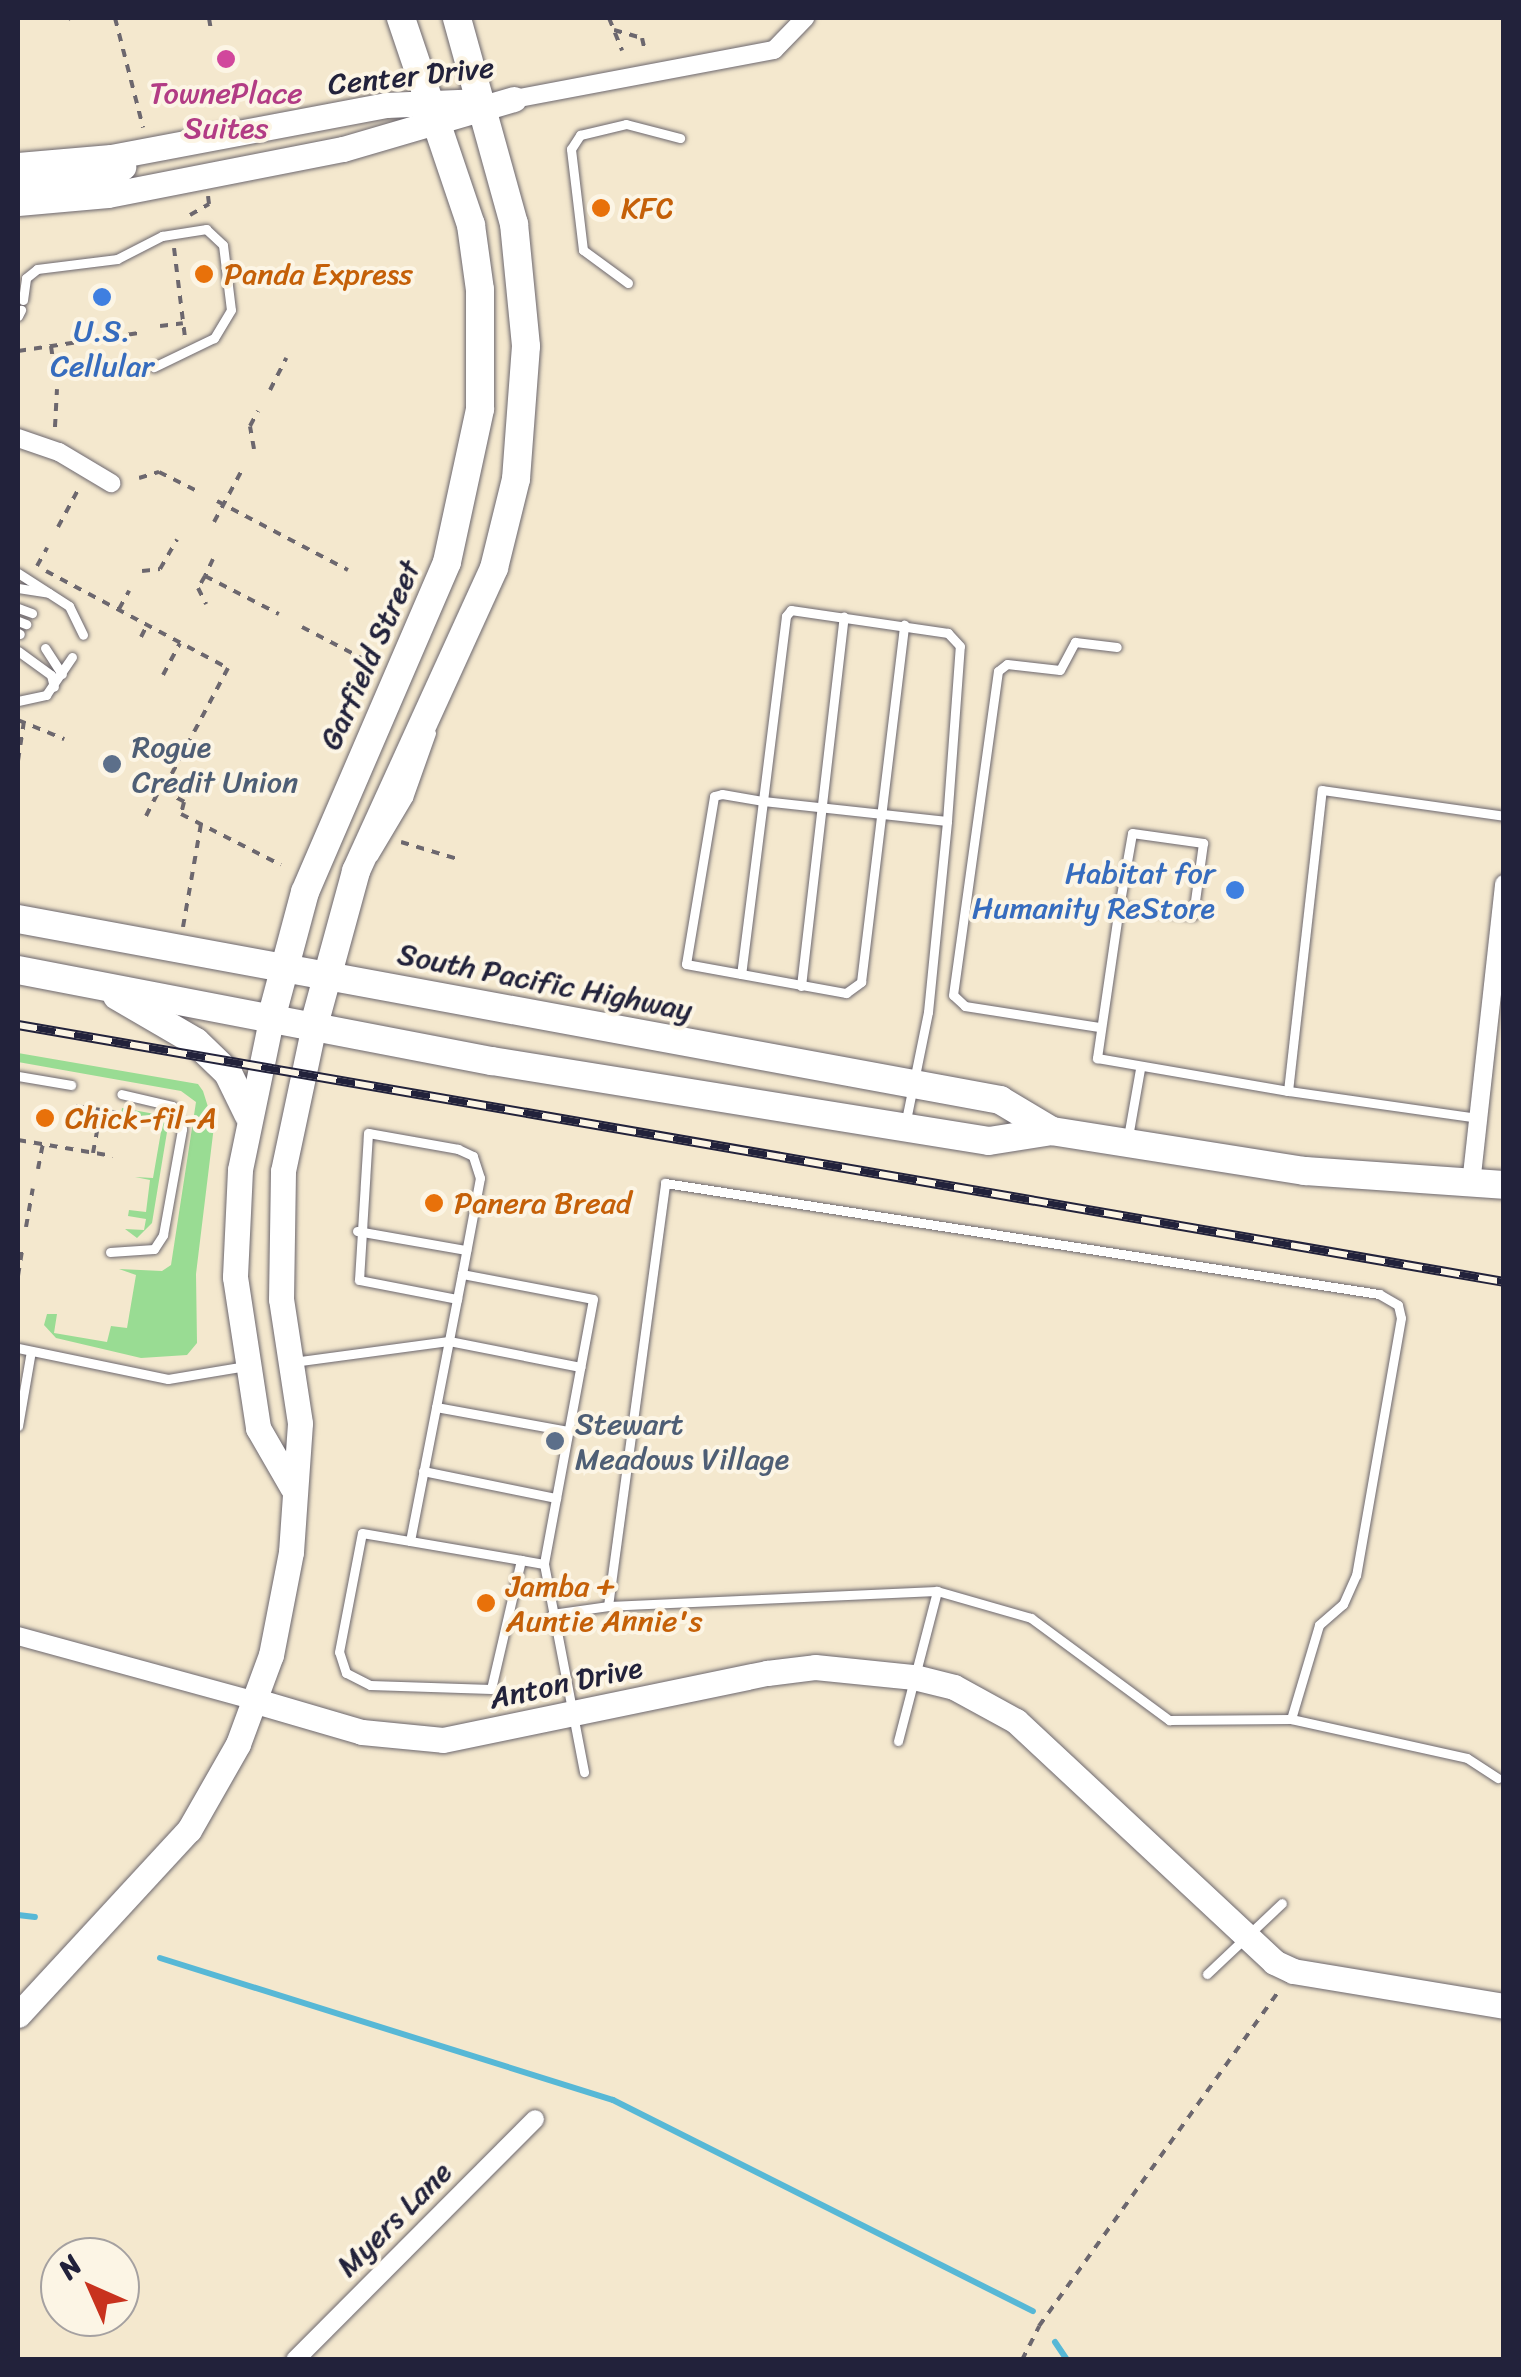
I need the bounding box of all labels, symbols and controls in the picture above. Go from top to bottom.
marker: TownePlace Suites [215,48,237,70]
street label: Center Drive [326,49,496,103]
place label: TownePlace Suites [149,75,303,146]
place label: KFC [621,190,674,226]
marker: KFC [590,197,612,219]
place label: Panda Express [224,256,415,292]
marker: Panda Express [193,263,215,285]
marker: U.S. Cellular [91,286,113,308]
place label: U.S. Cellular [50,313,154,384]
street label: Garfield Street [312,555,428,755]
place label: Rogue Credit Union [132,729,298,800]
marker: Rogue Credit Union [101,753,123,775]
place label: Habitat for Humanity ReStore [972,855,1215,926]
marker: Habitat for Humanity ReStore [1224,879,1246,901]
street label: South Pacific Highway [394,936,696,1028]
place label: Chick-fil-A [65,1100,217,1136]
marker: Chick-fil-A [34,1107,56,1129]
place label: Panera Bread [454,1185,632,1221]
marker: Panera Bread [423,1192,445,1214]
place label: Stewart Meadows Village [575,1406,789,1476]
marker: Stewart Meadows Village [544,1430,566,1452]
place label: Jamba + Auntie Annie's [506,1568,701,1638]
marker: Jamba + Auntie Annie's [475,1592,497,1614]
street label: Anton Drive [486,1649,646,1717]
street label: Myers Lane [329,2154,459,2284]
north arrow [40,2237,140,2337]
text: N [46,2243,94,2291]

